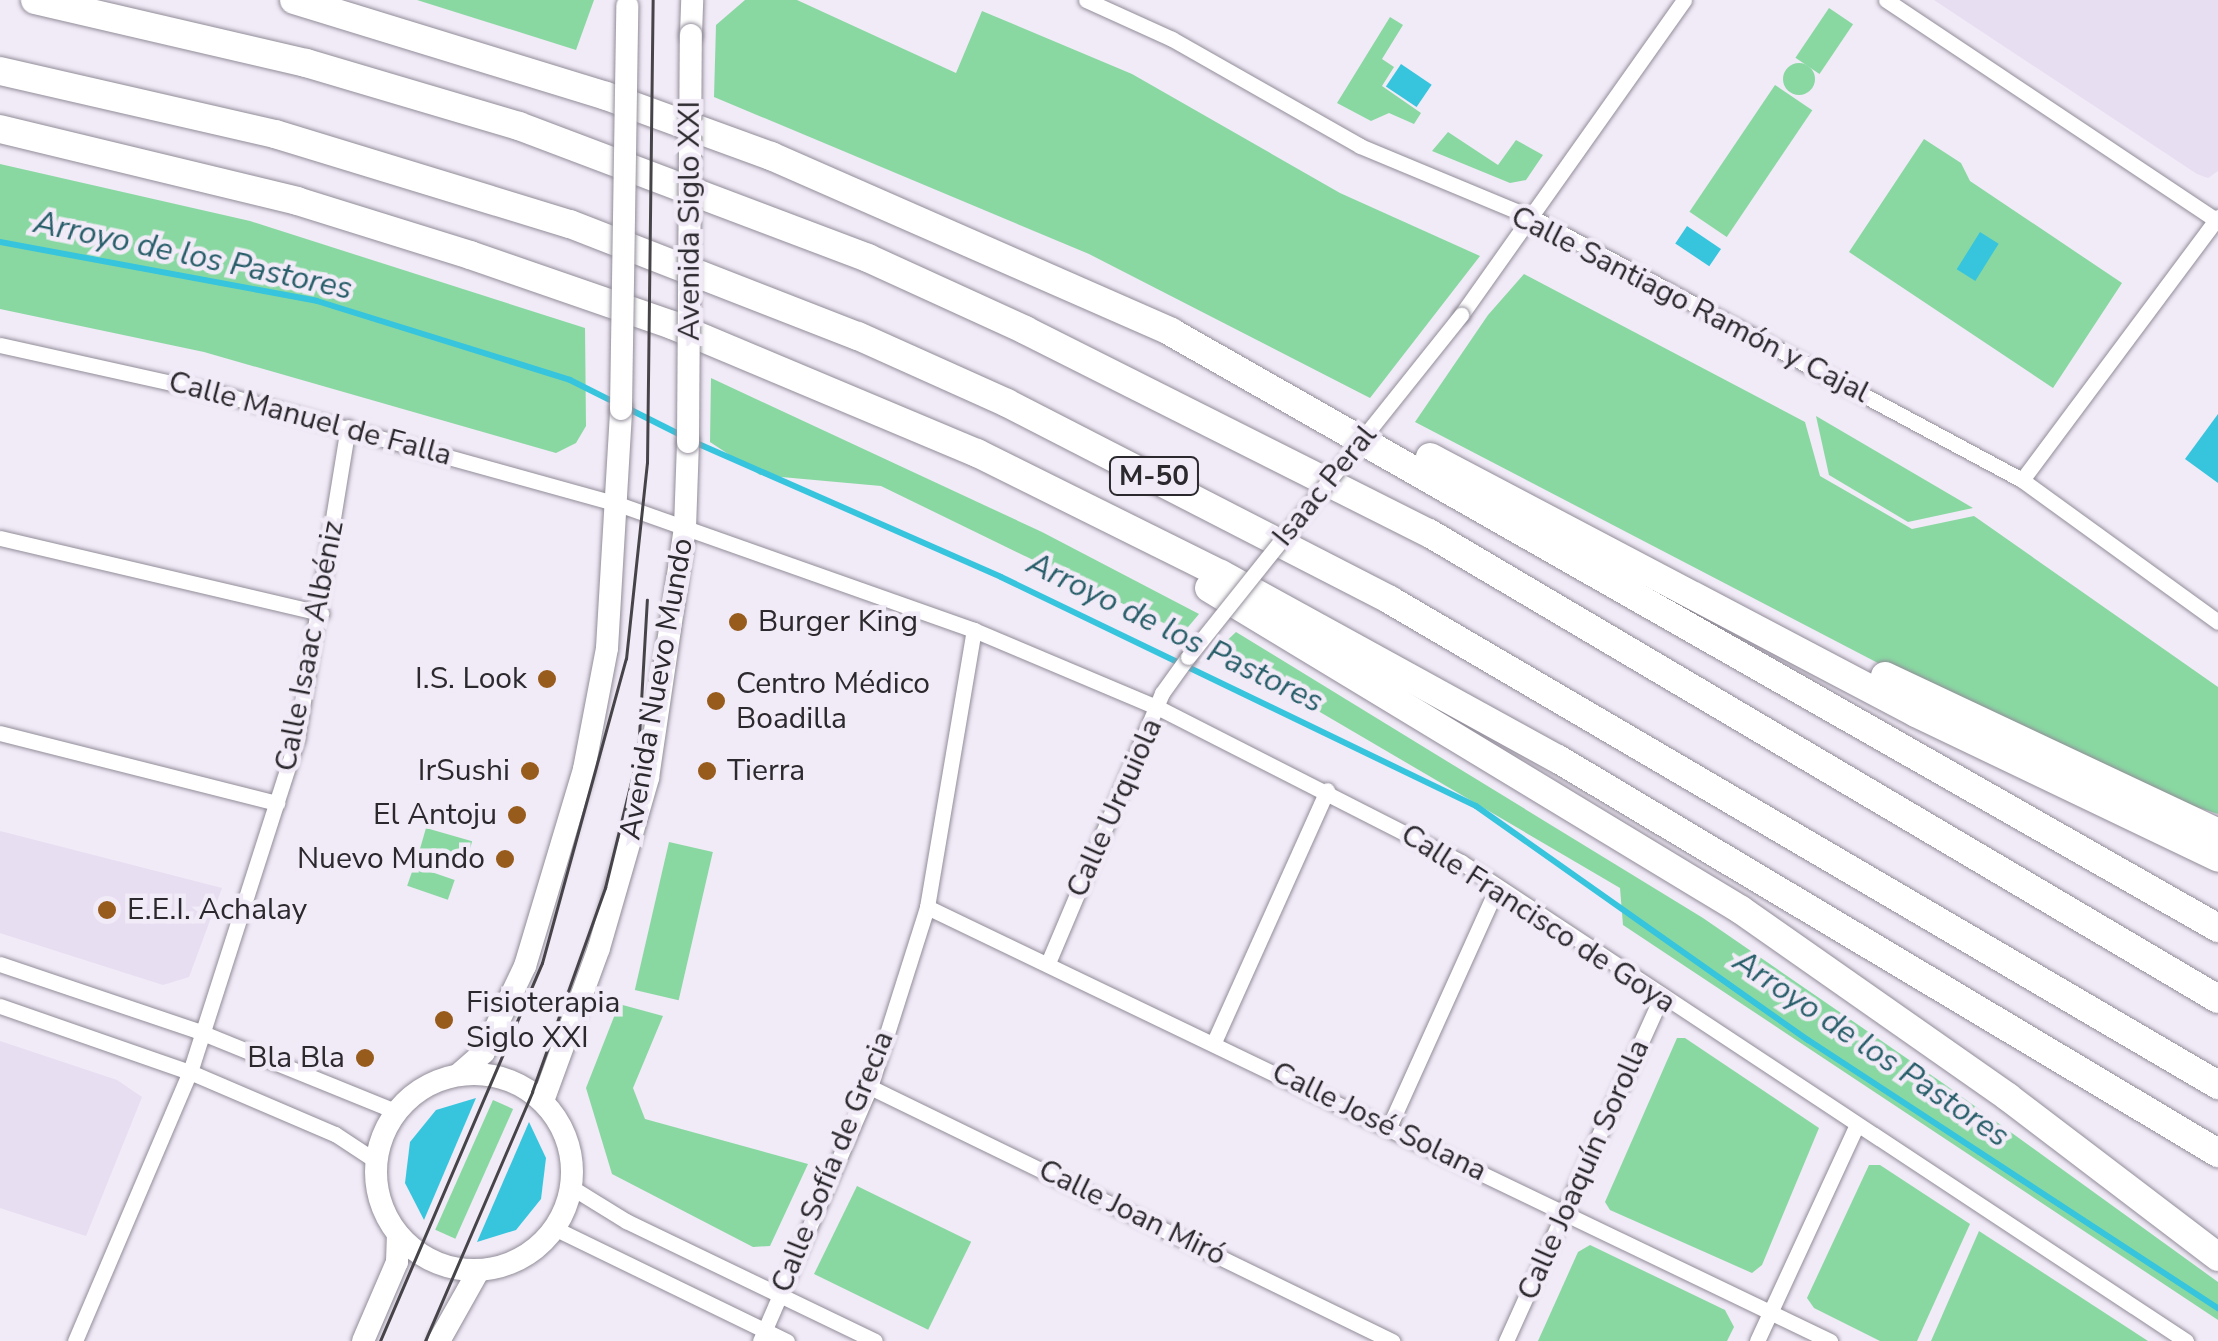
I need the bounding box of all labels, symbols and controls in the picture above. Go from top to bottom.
street label: Avenida Siglo XXI [672,101,708,341]
street label: Calle Santiago Ramón y Cajal [1505,199,1875,411]
water label: Arroyo de los Pastores [30,203,356,309]
street label: Calle Manuel de Falla [165,364,455,474]
street label: Isaac Peral [1265,418,1385,554]
road number: M-50 [1106,453,1202,499]
street label: Calle Isaac Albéniz [268,518,352,774]
street label: Avenida Nuevo Mundo [613,535,701,843]
water label: Arroyo de los Pastores [1021,545,1329,721]
place label: Burger King [758,604,918,640]
marker: Burger King [727,611,749,633]
place label: I.S. Look [415,661,527,697]
place label: Centro Médico Boadilla [736,666,930,736]
marker: I.S. Look [536,668,558,690]
marker: Centro Médico Boadilla [705,690,727,712]
street label: Calle Urquiola [1060,713,1170,903]
place label: IrSushi [418,753,510,789]
place label: Tierra [727,753,805,789]
marker: IrSushi [519,760,541,782]
marker: Tierra [696,760,718,782]
place label: El Antoju [373,797,497,833]
marker: El Antoju [506,804,528,826]
street label: Calle Francisco de Goya [1394,817,1682,1021]
place label: Nuevo Mundo [297,841,485,877]
marker: Nuevo Mundo [494,848,516,870]
place label: E.E.I. Achalay [127,892,307,928]
marker: E.E.I. Achalay [96,899,118,921]
water label: Arroyo de los Pastores [1726,942,2016,1156]
place label: Fisioterapia Siglo XXI [466,985,620,1056]
marker: Fisioterapia Siglo XXI [431,1007,457,1033]
street label: Calle Sofía de Grecia [764,1026,902,1298]
street label: Calle Joaquín Sorolla [1510,1034,1658,1306]
place label: Bla Bla [247,1040,345,1076]
marker: Bla Bla [354,1047,376,1069]
street label: Calle José Solana [1266,1054,1492,1190]
street label: Calle Joan Miró [1033,1152,1231,1274]

